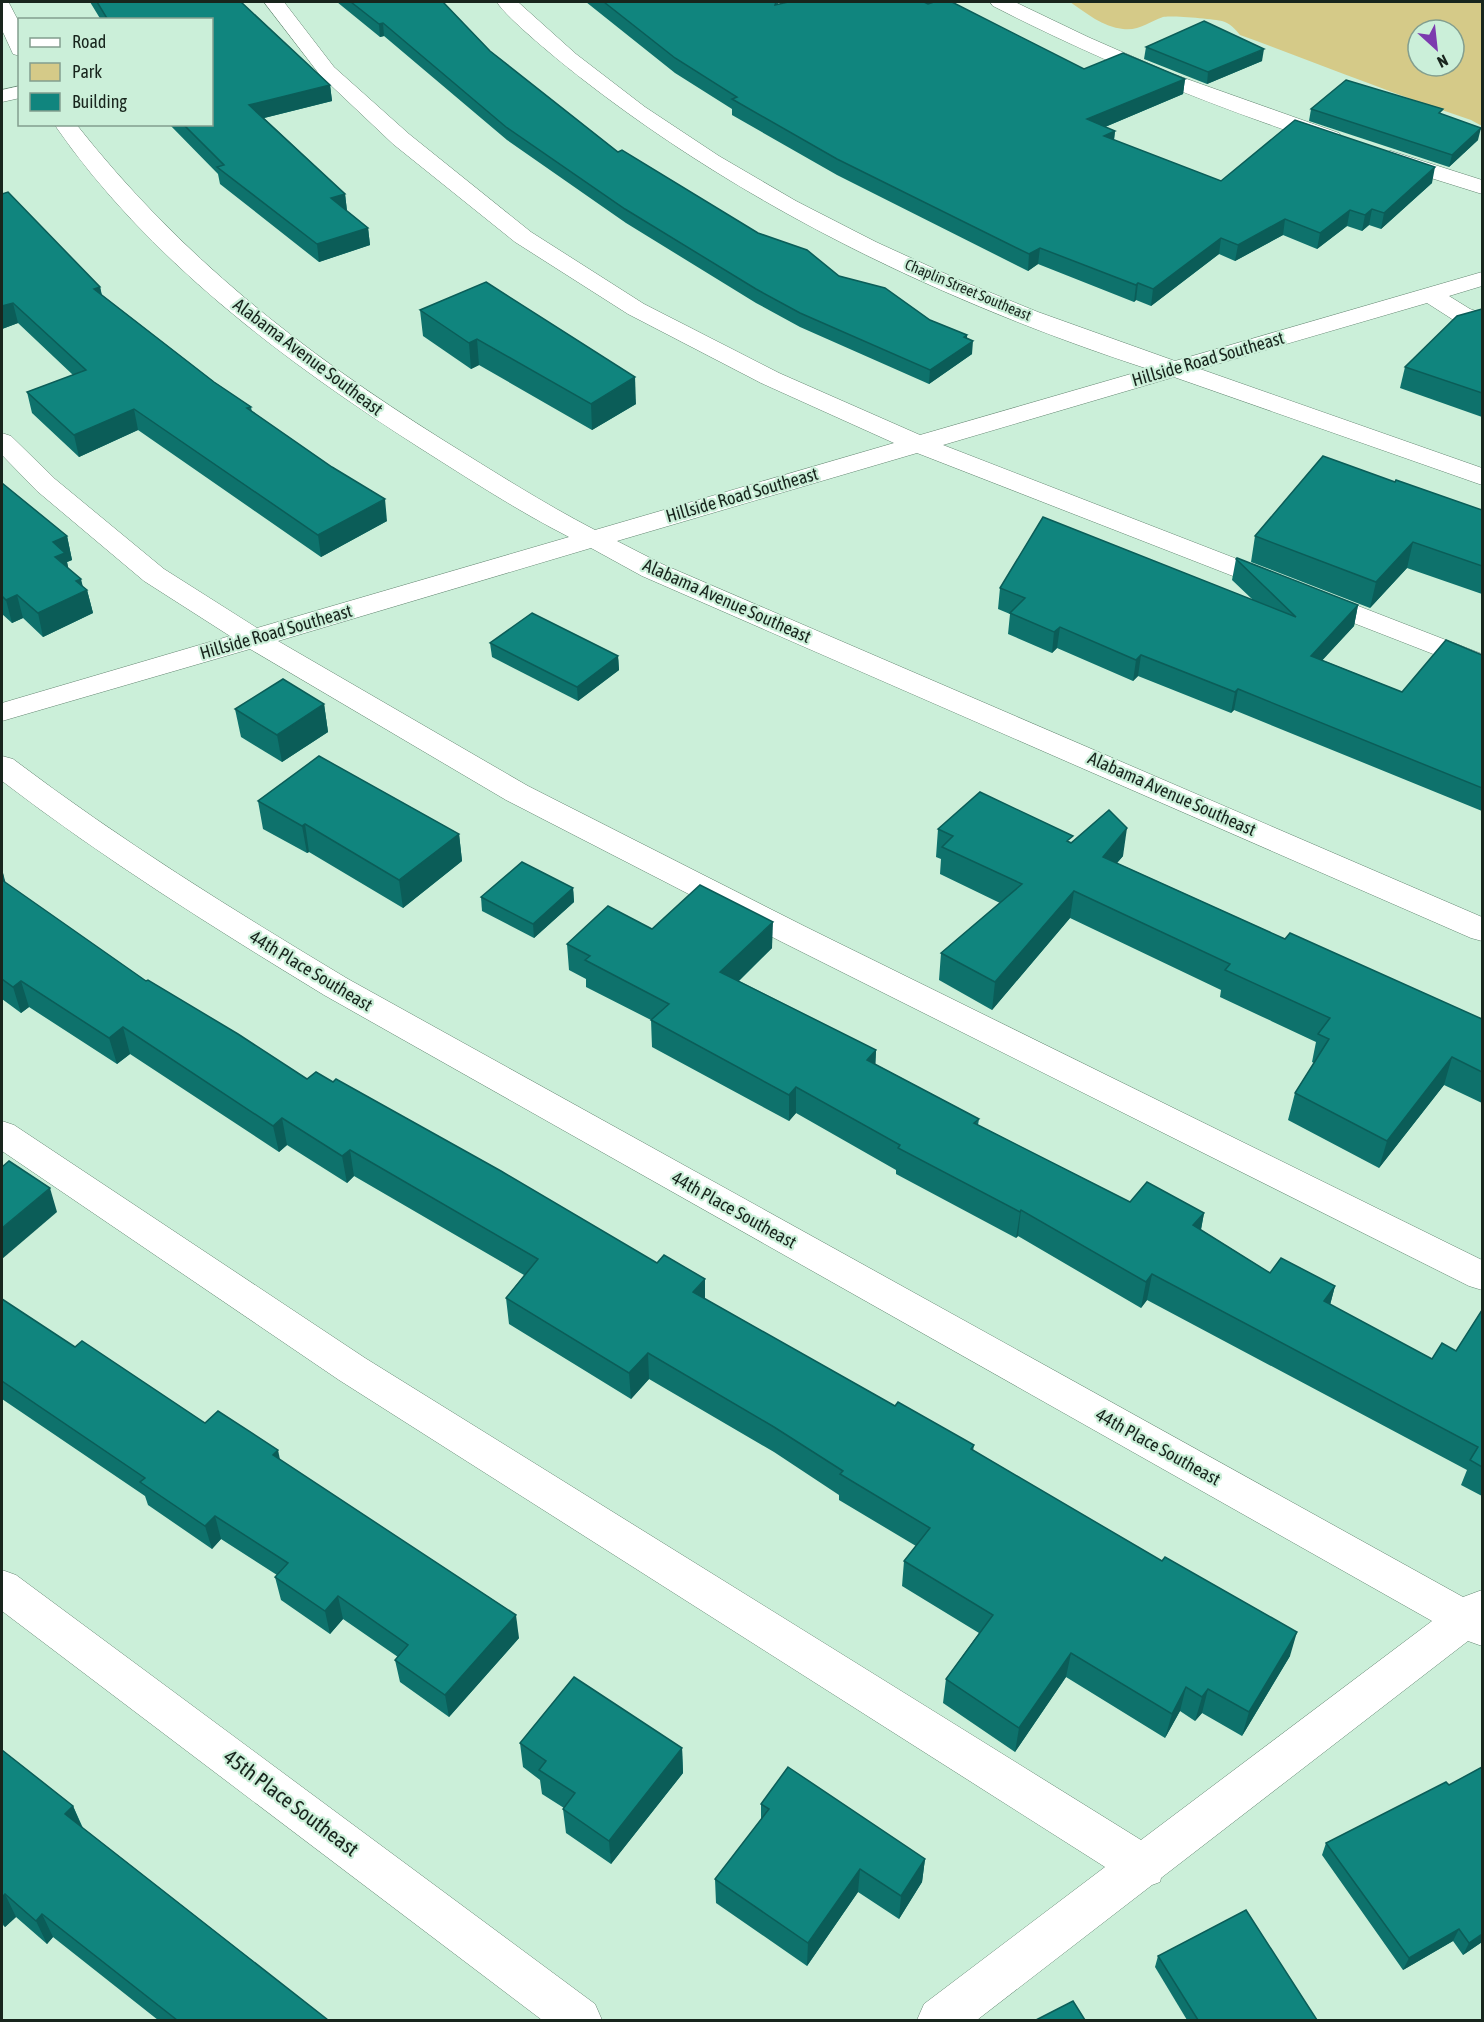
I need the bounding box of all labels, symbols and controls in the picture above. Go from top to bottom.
legend [18,18,213,126]
north arrow [1406,18,1466,78]
text: Road [72,31,106,52]
text: N [1435,51,1451,72]
text: Park [72,61,102,82]
text: Building [72,91,127,112]
street label: Chaplin Street Southeast [903,255,1034,324]
street label: Alabama Avenue Southeast [229,294,387,420]
street label: Hillside Road Southeast [1129,327,1286,390]
street label: Hillside Road Southeast [663,463,820,526]
street label: Alabama Avenue Southeast [640,554,814,647]
street label: Hillside Road Southeast [197,600,354,663]
street label: Alabama Avenue Southeast [1085,747,1259,840]
street label: 44th Place Southeast [246,926,376,1015]
street label: 44th Place Southeast [668,1167,800,1253]
street label: 44th Place Southeast [1092,1404,1224,1490]
street label: 45th Place Southeast [219,1744,364,1861]

